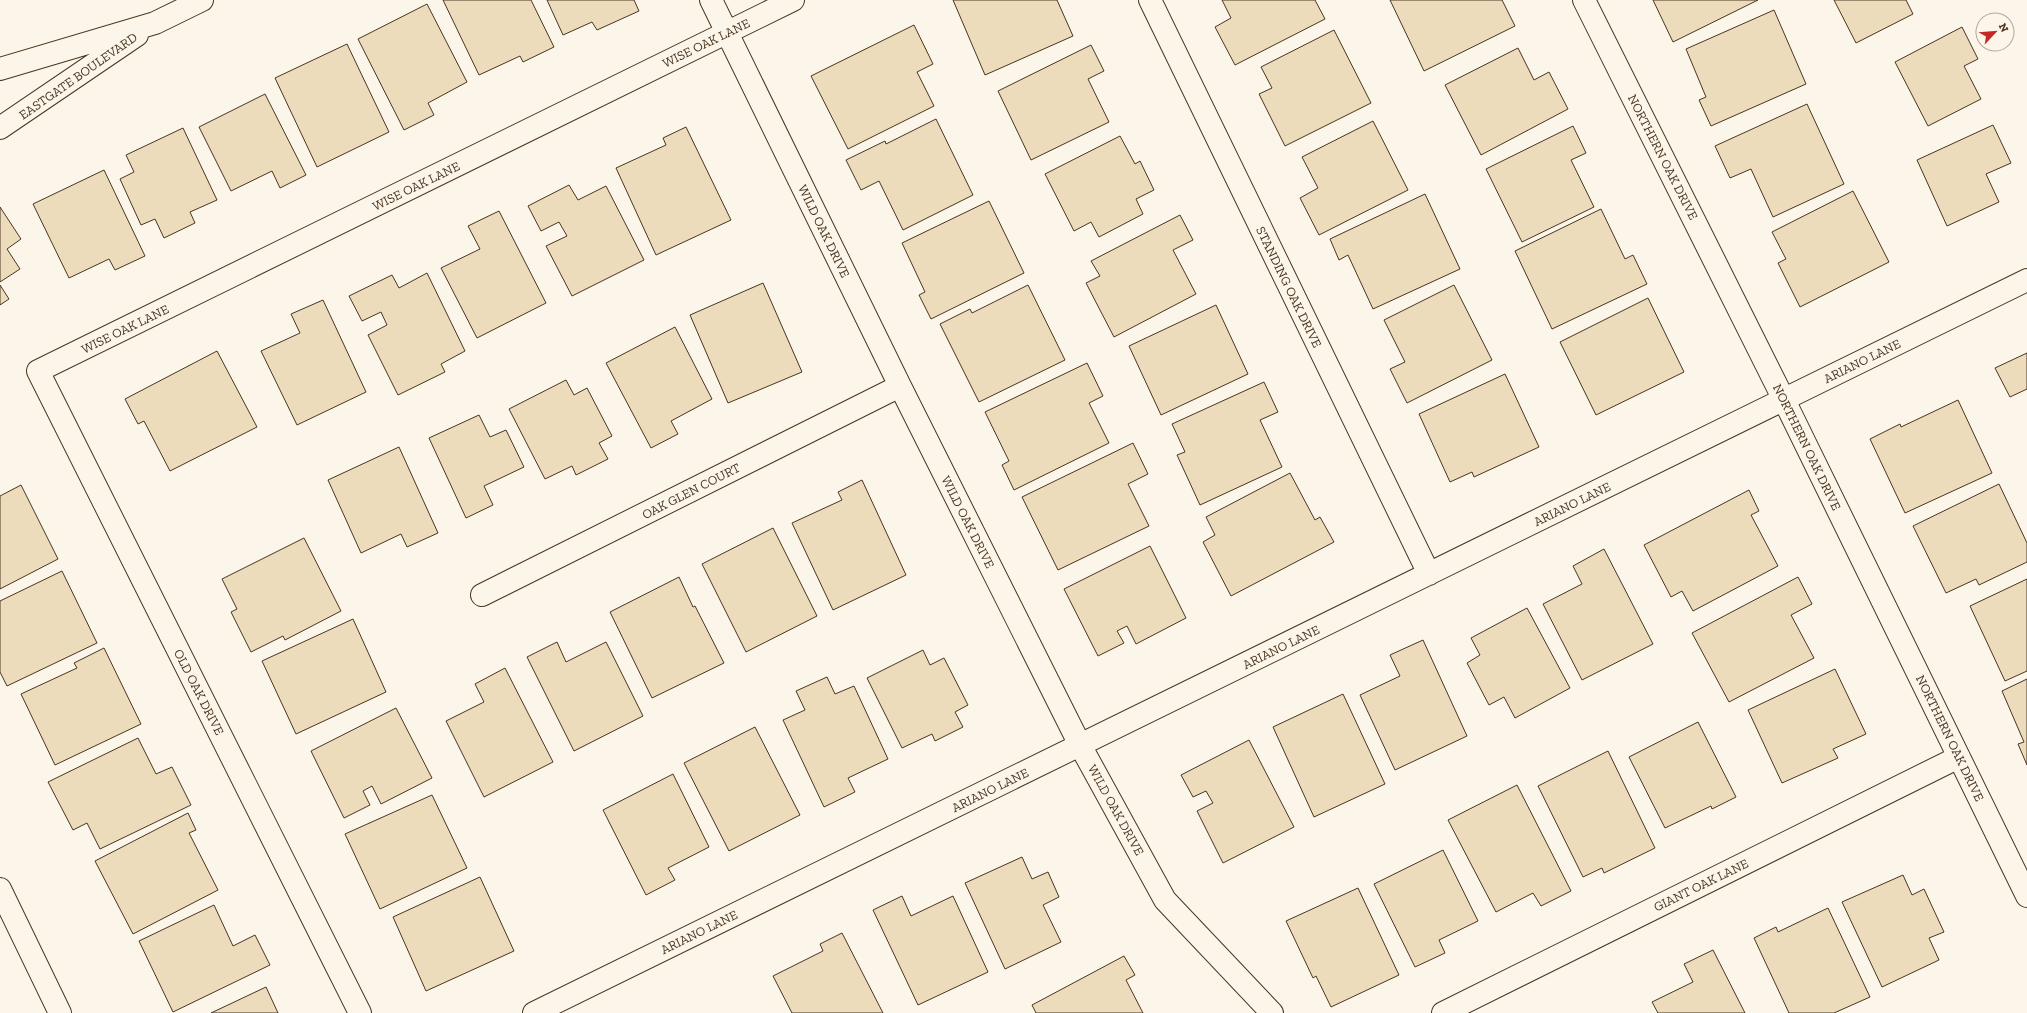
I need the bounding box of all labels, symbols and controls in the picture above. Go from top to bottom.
north arrow [1975,12,2015,52]
street label: WISE OAK LANE [660,15,752,71]
text: N [1996,21,2011,35]
street label: EASTGATE BOULEVARD [16,30,140,122]
street label: NORTHERN OAK DRIVE [1625,92,1701,223]
street label: WISE OAK LANE [370,158,462,214]
street label: WILD OAK DRIVE [795,182,853,280]
street label: STANDING OAK DRIVE [1253,224,1325,350]
street label: WISE OAK LANE [79,301,171,357]
street label: ARIANO LANE [1821,336,1903,386]
street label: NORTHERN OAK DRIVE [1770,381,1844,513]
street label: OAK GLEN COURT [639,460,743,522]
street label: WILD OAK DRIVE [938,473,998,571]
street label: ARIANO LANE [1531,479,1613,529]
street label: ARIANO LANE [1240,622,1322,672]
street label: OLD OAK DRIVE [171,647,227,738]
street label: NORTHERN OAK DRIVE [1913,672,1987,804]
street label: WILD OAK DRIVE [1085,762,1147,858]
street label: ARIANO LANE [949,765,1031,815]
street label: GIANT OAK LANE [1651,855,1751,914]
street label: ARIANO LANE [658,907,740,957]

